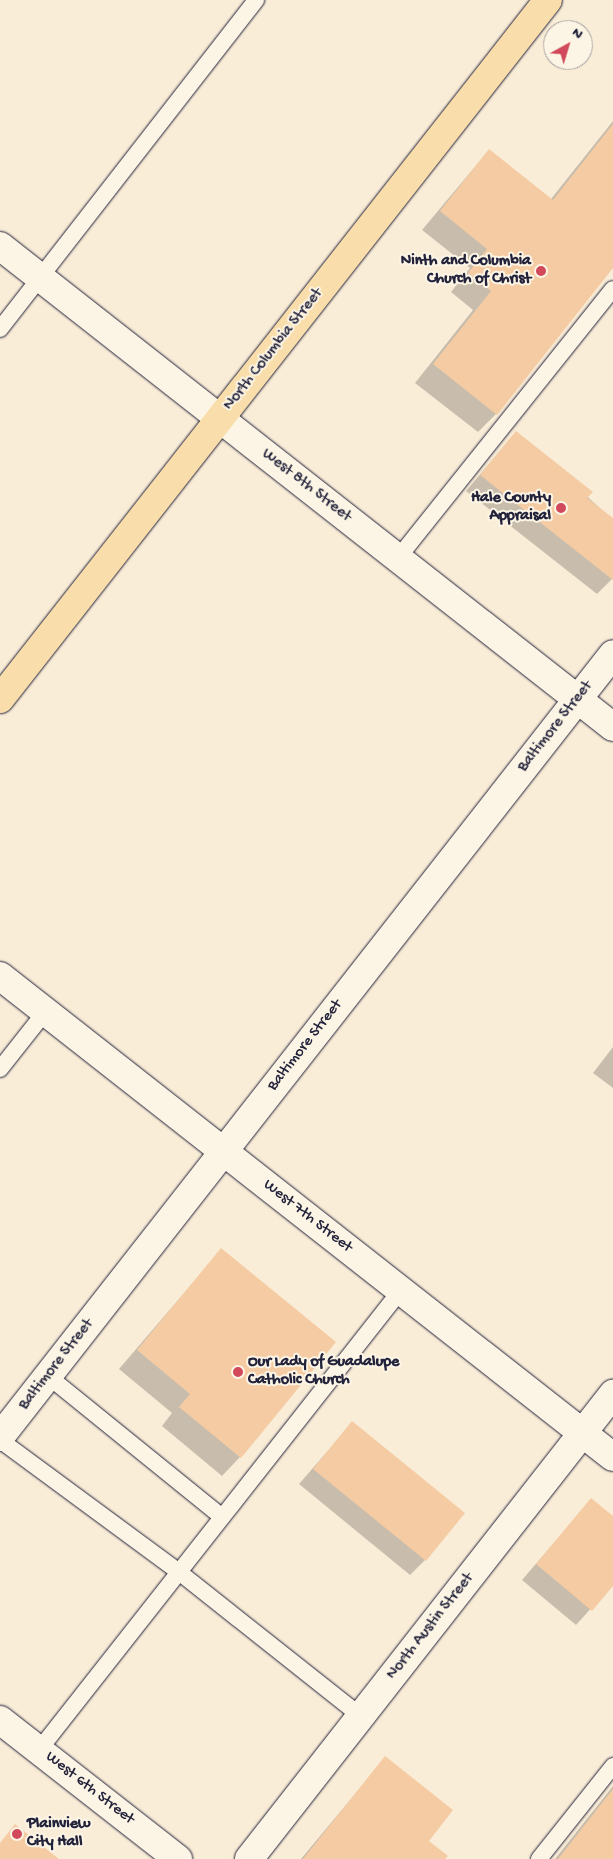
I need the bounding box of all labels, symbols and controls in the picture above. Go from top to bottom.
north arrow [543,20,593,70]
text: N [568,24,586,43]
place label: Ninth and Columbia Church of Christ [401,252,531,290]
marker: Ninth and Columbia Church of Christ [535,265,547,277]
street label: North Columbia Street [220,285,328,415]
street label: West 8th Street [257,445,355,527]
place label: Hale County Appraisal [471,489,551,527]
marker: Hale County Appraisal [555,502,567,514]
street label: Baltimore Street [514,678,598,776]
street label: Baltimore Street [264,997,348,1095]
street label: West 7th Street [259,1176,355,1258]
street label: Baltimore Street [15,1316,99,1414]
place label: Our Lady of Guadalupe Catholic Church [248,1353,399,1391]
marker: Our Lady of Guadalupe Catholic Church [232,1366,244,1378]
street label: North Austin Street [383,1570,479,1684]
street label: West 6th Street [41,1748,137,1830]
place label: Plainview City Hall [27,1815,90,1853]
marker: Plainview City Hall [11,1828,23,1840]

